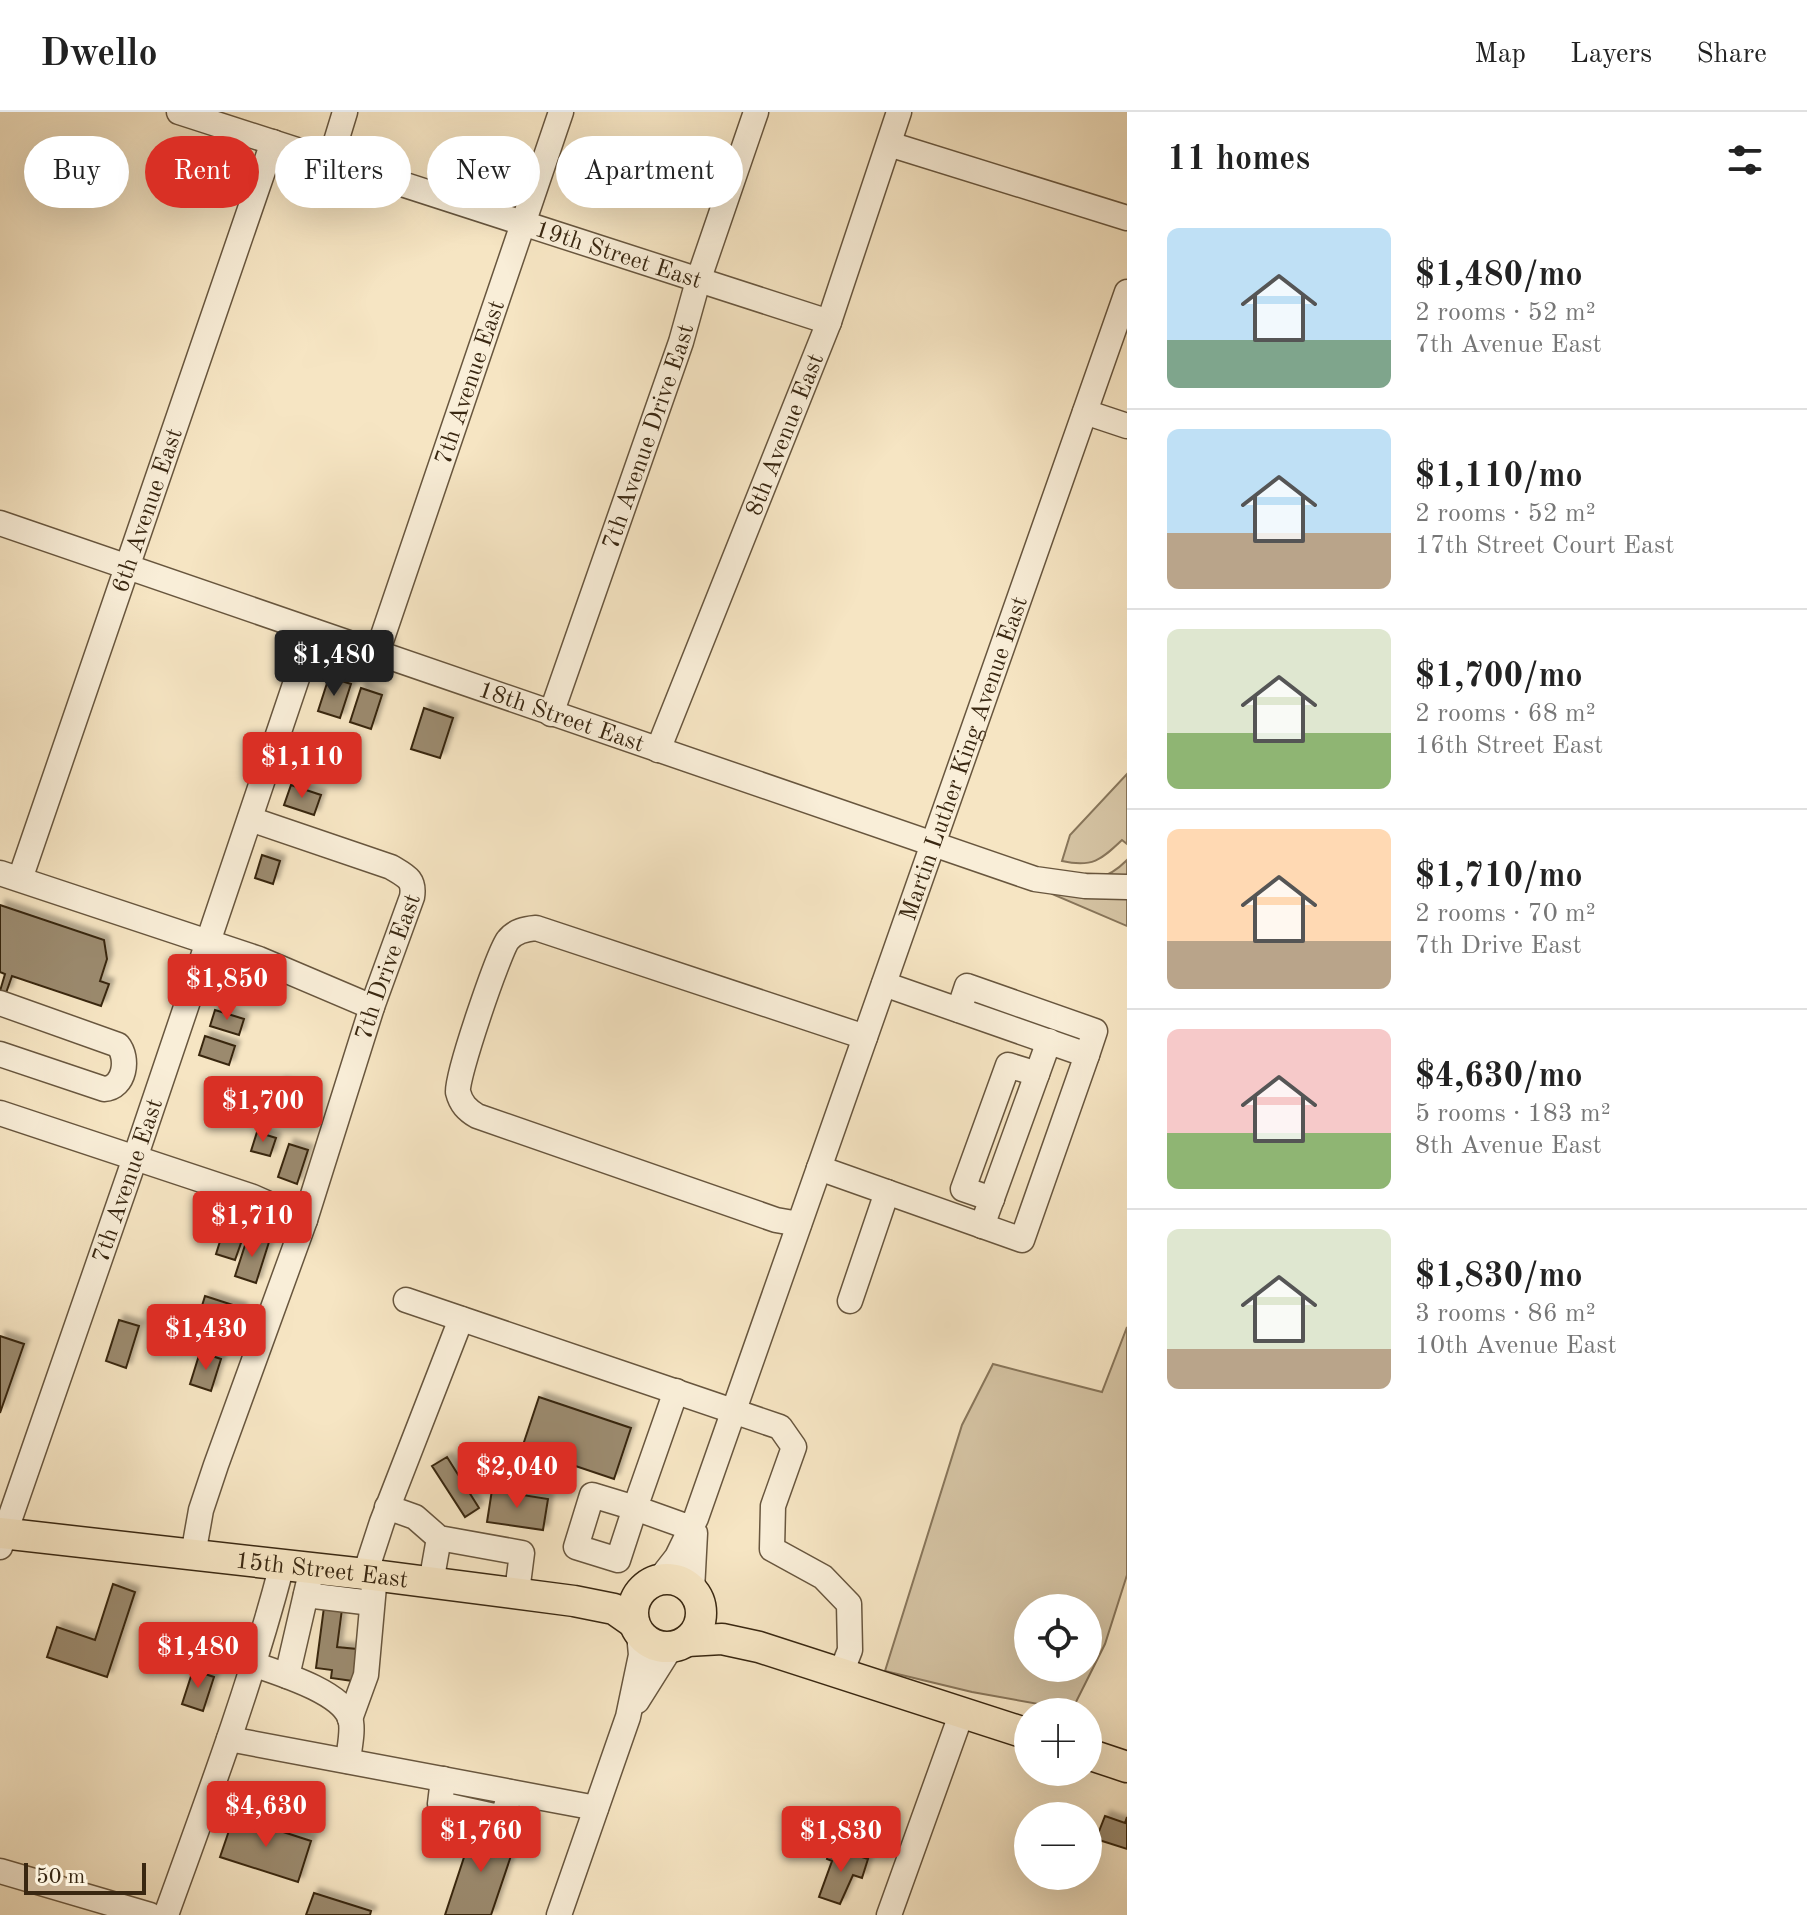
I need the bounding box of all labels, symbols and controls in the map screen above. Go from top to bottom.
text: Dwello [40,36,158,74]
text: Map [1474,41,1526,69]
text: Layers [1570,41,1652,69]
text: Share [1696,41,1767,69]
chip: Buy [24,136,129,208]
chip: Rent [145,136,259,208]
chip: Filters [275,136,411,208]
chip: New [427,136,540,208]
chip: Apartment [556,136,743,208]
icon: filters [1723,138,1767,182]
text: 11 homes [1167,143,1310,177]
street label: 19th Street East [532,218,704,294]
text: $1,480/mo [1415,259,1583,293]
icon: home [1231,260,1327,356]
street label: 7th Avenue East [432,297,510,468]
text: 2 rooms · 52 m² [1415,300,1596,326]
street label: 7th Avenue Drive East [599,322,699,553]
text: 7th Avenue East [1415,332,1602,358]
street label: 8th Avenue East [743,351,829,520]
street label: 6th Avenue East [109,425,188,596]
text: $1,110/mo [1415,460,1583,494]
icon: home [1231,461,1327,557]
text: 2 rooms · 52 m² [1415,501,1596,527]
text: 17th Street Court East [1415,533,1674,559]
street label: Martin Luther King Avenue East [897,594,1033,924]
pin: $1,480 [269,630,399,698]
text: $1,480 [293,643,375,669]
text: $1,700/mo [1415,660,1583,694]
icon: home [1231,661,1327,757]
street label: 18th Street East [475,679,647,758]
text: 2 rooms · 68 m² [1415,701,1596,727]
pin: $1,110 [237,732,367,800]
text: 16th Street East [1415,733,1603,759]
text: $1,110 [261,745,343,771]
text: $1,710/mo [1415,860,1583,894]
icon: home [1231,861,1327,957]
street label: 7th Drive East [352,891,426,1044]
text: 2 rooms · 70 m² [1415,901,1596,927]
text: 7th Drive East [1415,933,1582,959]
pin: $1,850 [162,954,292,1022]
text: $1,850 [186,967,268,993]
text: $4,630/mo [1415,1060,1583,1094]
icon: home [1231,1061,1327,1157]
pin: $1,700 [198,1076,328,1144]
text: $1,700 [222,1089,304,1115]
street label: 7th Avenue East [90,1096,168,1266]
text: 5 rooms · 183 m² [1415,1101,1611,1127]
text: 8th Avenue East [1415,1133,1602,1159]
pin: $1,710 [187,1191,317,1259]
text: $1,710 [211,1204,293,1230]
text: $1,830/mo [1415,1260,1583,1294]
icon: home [1231,1261,1327,1357]
text: 3 rooms · 86 m² [1415,1301,1596,1327]
pin: $1,430 [141,1304,271,1372]
text: $1,430 [165,1317,247,1343]
text: 10th Avenue East [1415,1333,1617,1359]
pin: $2,040 [452,1442,582,1510]
text: $2,040 [476,1455,558,1481]
street label: 15th Street East [234,1550,409,1593]
map controls [1014,1594,1102,1890]
button: locate [1014,1594,1102,1682]
pin: $1,480 [133,1622,263,1690]
text: $1,480 [157,1635,239,1661]
button: + [1014,1698,1102,1786]
pin: $4,630 [201,1781,331,1849]
text: $4,630 [225,1794,307,1820]
button: − [1014,1802,1102,1890]
pin: $1,760 [416,1806,546,1874]
pin: $1,830 [776,1806,906,1874]
text: $1,760 [440,1819,522,1845]
text: $1,830 [800,1819,882,1845]
scale bar [24,1859,146,1895]
text: 50 m [36,1866,85,1888]

